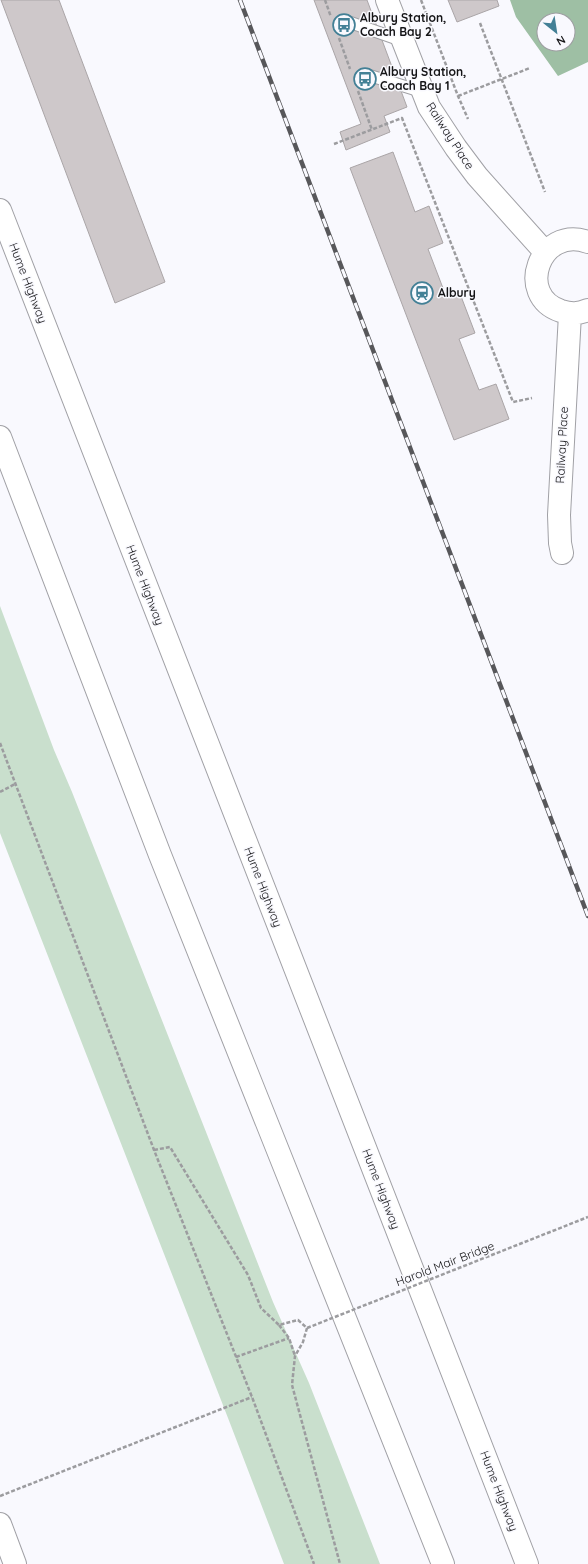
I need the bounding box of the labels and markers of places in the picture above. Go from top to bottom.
place label: Albury Station, Coach Bay 2 [360,10,446,39]
bus stop icon: Albury Station, Coach Bay 2 [331,12,357,38]
place label: Albury Station, Coach Bay 1 [380,64,466,93]
bus stop icon: Albury Station, Coach Bay 1 [352,66,378,92]
station icon: Albury [409,280,435,306]
place label: Albury [438,285,476,300]

